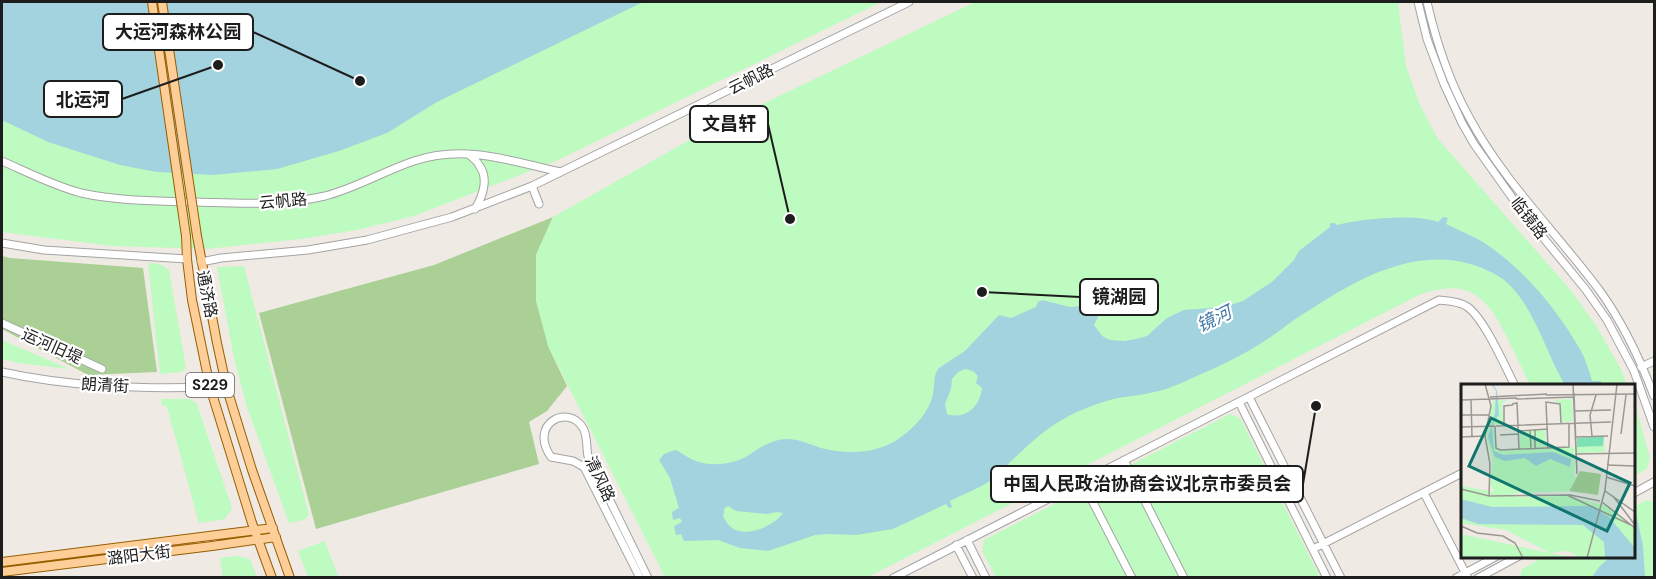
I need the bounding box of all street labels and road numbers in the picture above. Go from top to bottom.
street label: 云帆路 [725,59,777,99]
street label: 云帆路 [258,188,308,214]
street label: 临镜路 [1506,193,1552,243]
street label: 通济路 [192,268,222,320]
street label: 运河旧堤 [18,323,86,369]
street label: 朗清街 [80,373,130,397]
road number: S229 [186,373,234,397]
street label: 清风路 [580,453,620,505]
street label: 潞阳大街 [106,541,172,569]

